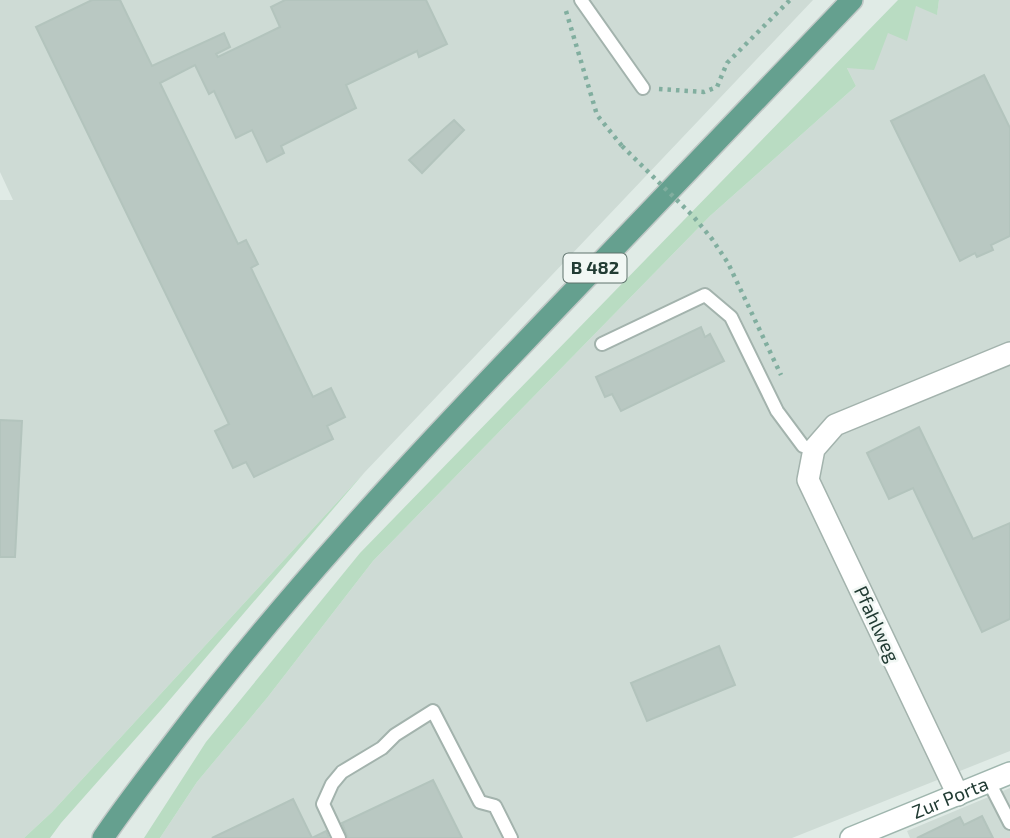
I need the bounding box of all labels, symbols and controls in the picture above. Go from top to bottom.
road number: B 482 [564,254,626,282]
street label: Pfahlweg [850,582,905,666]
street label: Zur Porta [908,771,991,823]

